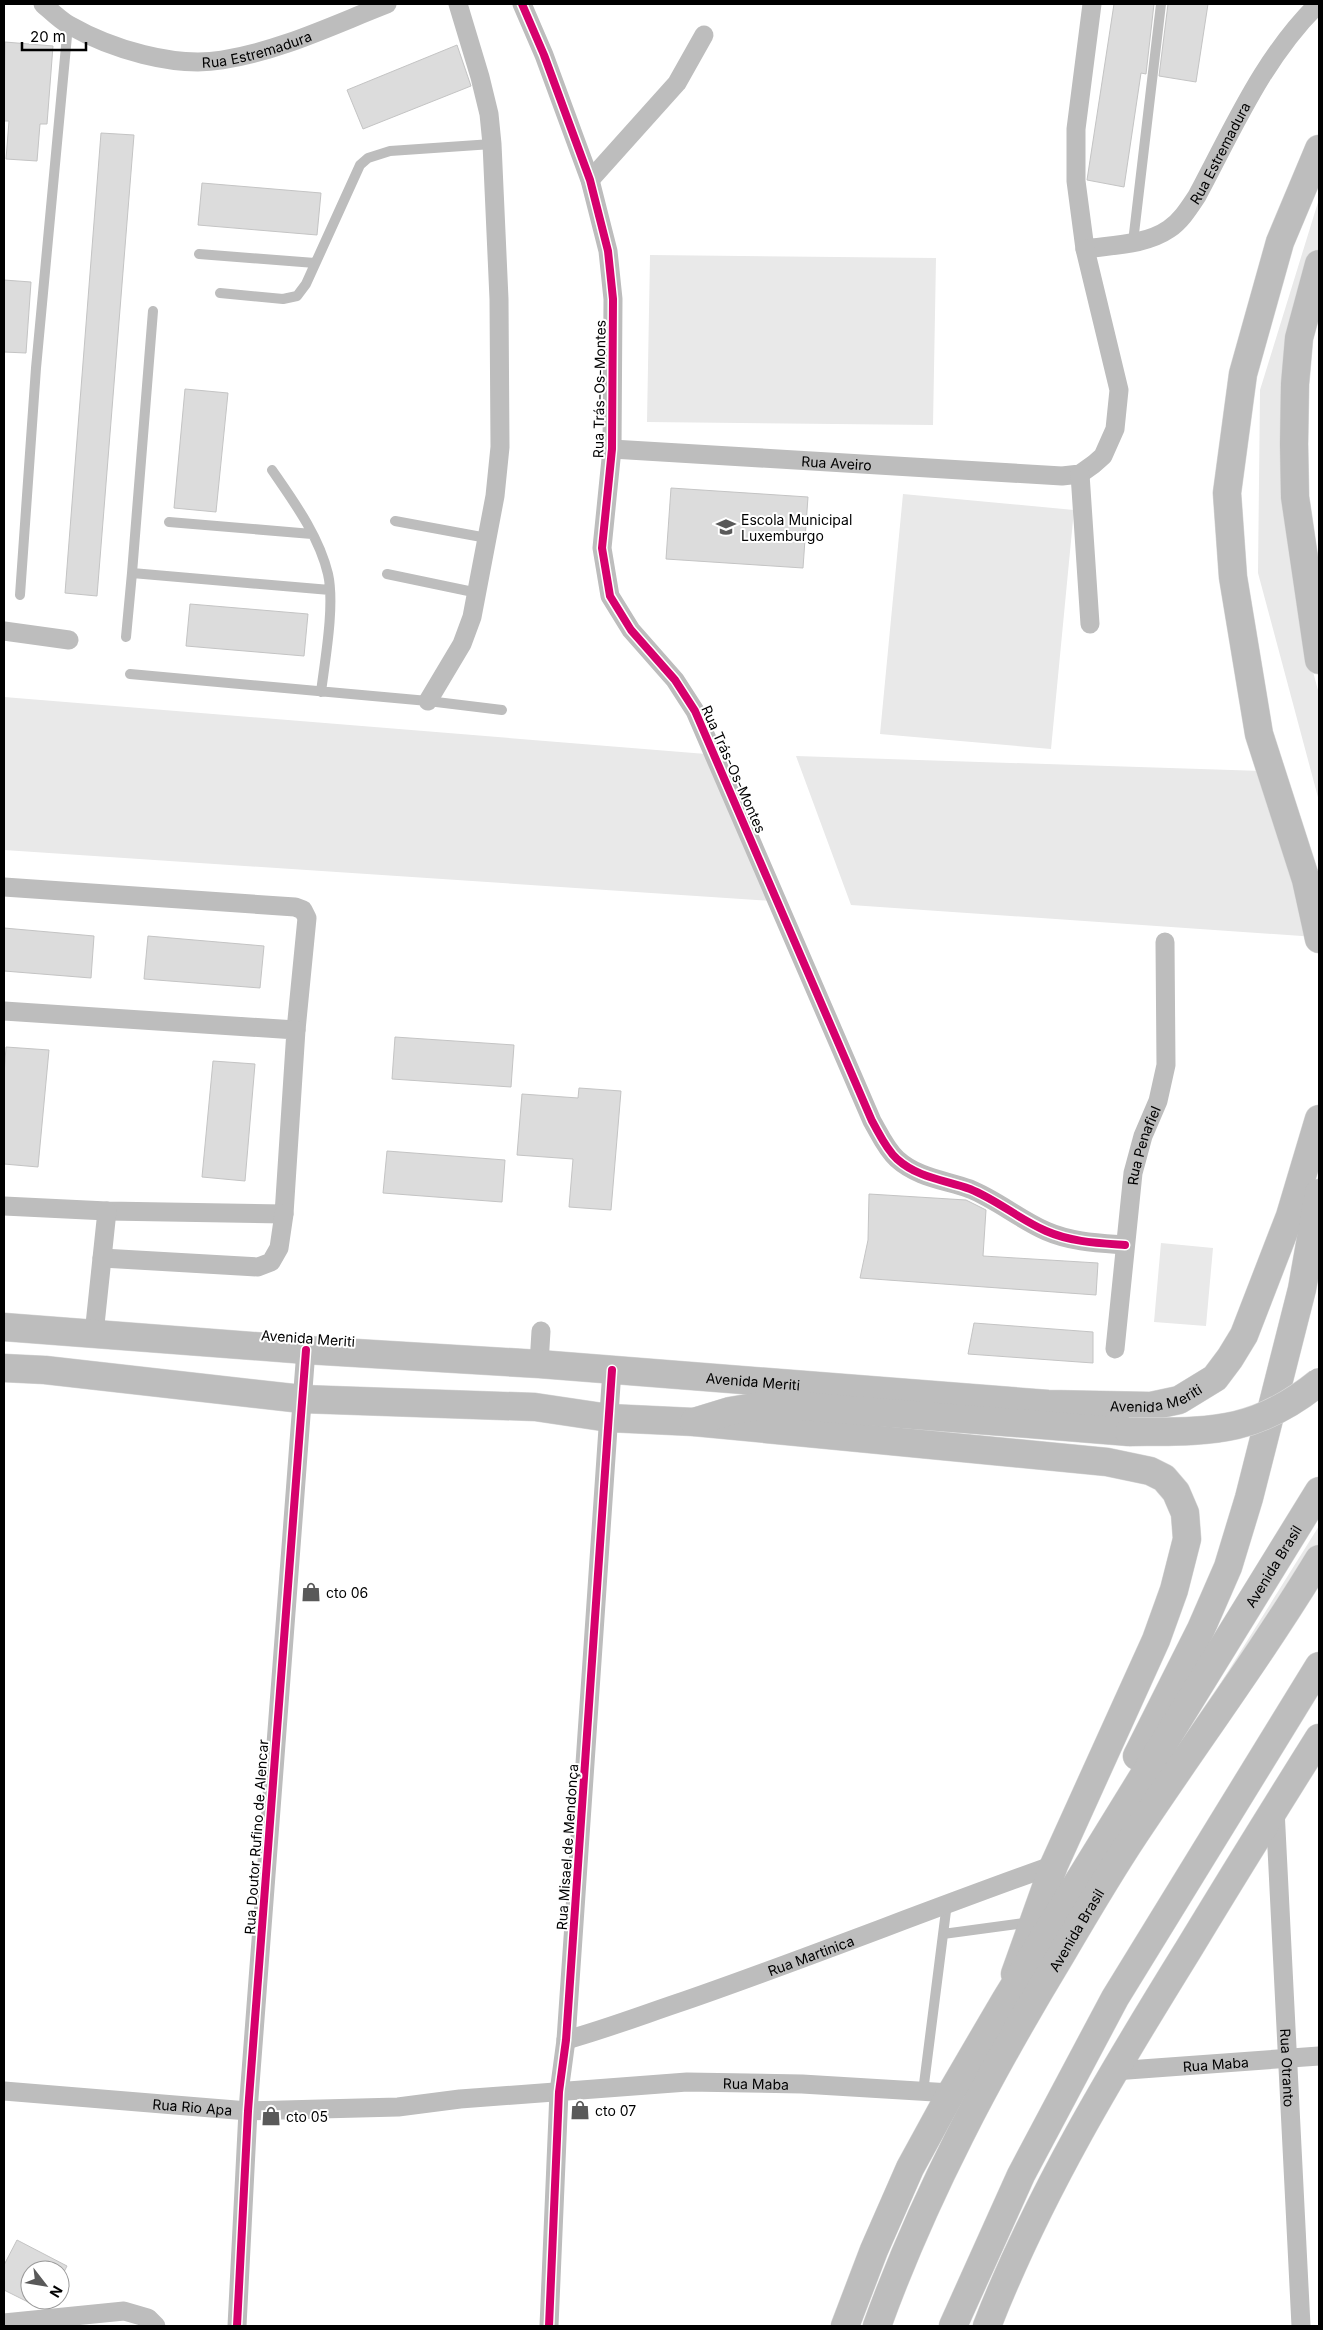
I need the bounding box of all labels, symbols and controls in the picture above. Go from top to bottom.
scale bar [22,20,86,52]
text: 20 m [30,27,66,46]
street label: Rua Estremadura [201,27,314,70]
street label: Rua Estremadura [1186,99,1253,207]
street label: Rua Trás-Os-Montes [589,320,609,458]
street label: Rua Aveiro [801,452,872,473]
place label: Escola Municipal Luxemburgo [741,511,852,544]
school or university icon: Escola Municipal Luxemburgo [715,516,737,538]
street label: Rua Trás-Os-Montes [698,702,770,836]
street label: Rua Penafiel [1123,1103,1163,1186]
street label: Avenida Meriti [260,1326,356,1350]
street label: Avenida Meriti [705,1369,801,1393]
street label: Avenida Meriti [1110,1380,1204,1415]
street label: Avenida Brasil [1241,1522,1305,1610]
shop icon: cto 06 [300,1581,322,1603]
place label: cto 06 [326,1584,368,1601]
street label: Rua Doutor Rufino de Alencar [241,1739,271,1935]
street label: Rua Misael de Mendonça [553,1763,581,1931]
street label: Avenida Brasil [1045,1885,1107,1974]
street label: Rua Martinica [765,1931,856,1979]
street label: Rua Otranto [1278,2028,1298,2107]
street label: Rua Maba [1182,2053,1249,2074]
street label: Rua Maba [723,2074,789,2092]
street label: Rua Rio Apa [152,2095,233,2118]
shop icon: cto 07 [569,2099,591,2121]
place label: cto 07 [595,2102,636,2119]
shop icon: cto 05 [260,2105,282,2127]
place label: cto 05 [286,2108,328,2125]
north arrow [20,2260,70,2310]
text: N [47,2283,67,2301]

